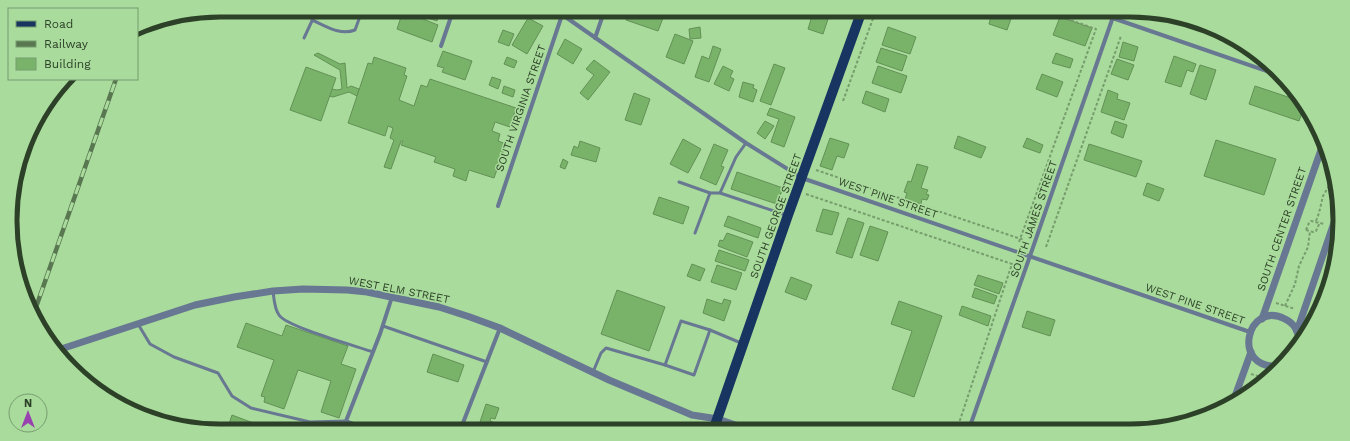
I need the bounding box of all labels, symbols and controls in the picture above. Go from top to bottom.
legend [8,8,138,80]
text: Road [44,17,73,31]
text: Railway [44,37,89,51]
street label: SOUTH VIRGINIA STREET [493,43,549,173]
text: Building [44,57,91,71]
street label: SOUTH GEORGE STREET [747,151,805,280]
street label: SOUTH JAMES STREET [1008,158,1060,279]
street label: SOUTH CENTER STREET [1255,165,1309,293]
street label: WEST PINE STREET [836,175,940,221]
street label: WEST ELM STREET [347,274,451,306]
street label: WEST PINE STREET [1143,281,1247,327]
north arrow [8,393,48,433]
text: N [24,397,32,410]

